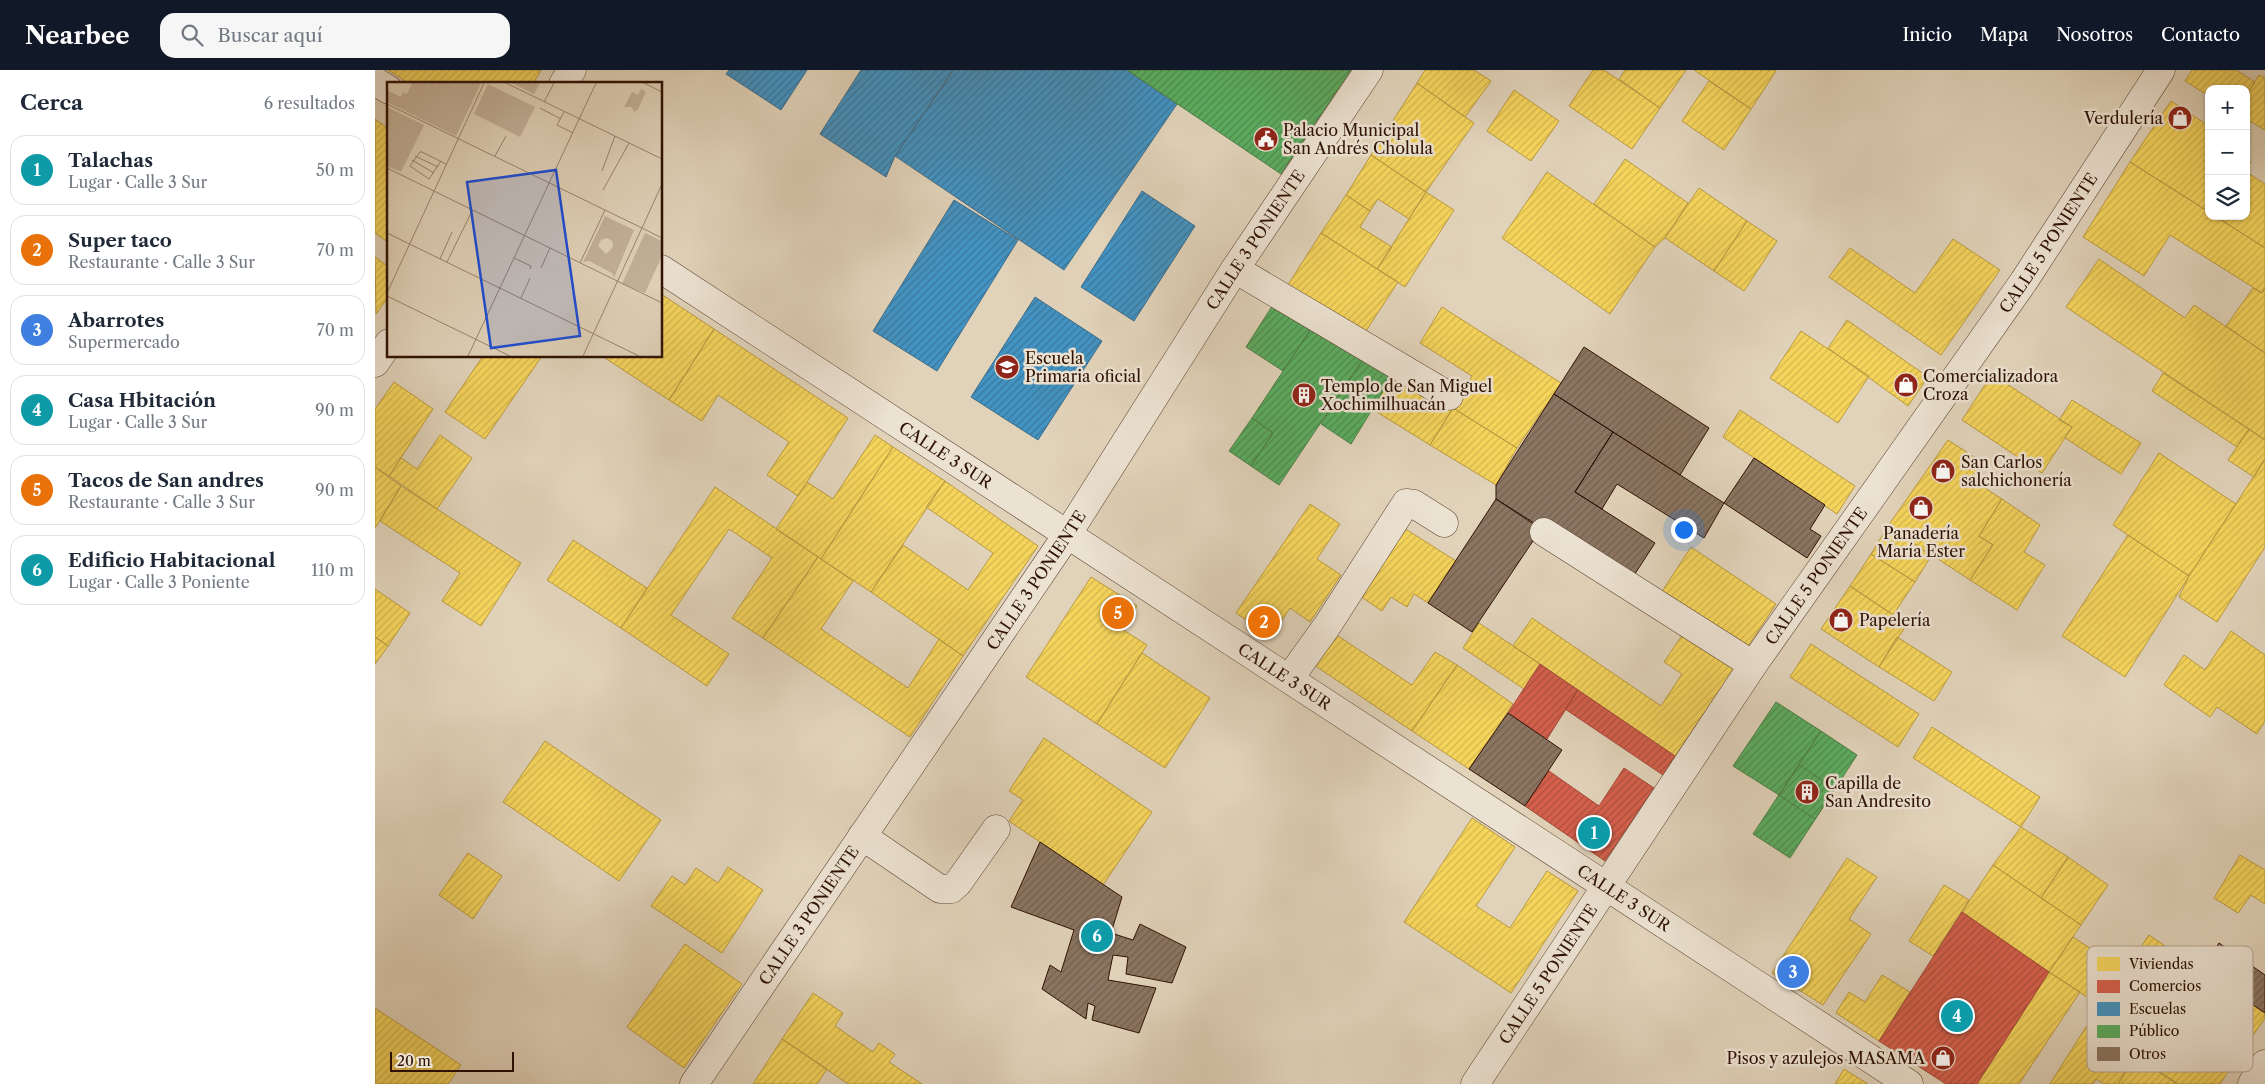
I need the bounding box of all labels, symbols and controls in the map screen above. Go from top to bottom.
search box [160,13,510,58]
text: Nearbee [25,21,130,50]
icon: search [178,21,206,49]
text: Buscar aquí [218,24,323,47]
text: Inicio [1903,24,1952,46]
text: Mapa [1980,24,2028,46]
text: Nosotros [2056,24,2133,46]
text: Contacto [2161,24,2240,46]
inset map [387,82,663,358]
map controls [2205,85,2250,220]
button: + [2205,85,2250,130]
text: Cerca [20,90,83,115]
text: 6 resultados [264,93,355,113]
shop icon: Verdulería [2167,105,2193,131]
place label: Verdulería [2083,108,2164,128]
place label: Palacio Municipal San Andrés Cholula [1283,120,1433,158]
public building icon: Palacio Municipal San Andrés Cholula [1253,126,1279,152]
button: − [2205,130,2250,175]
text: Talachas [68,149,153,172]
text: 1 [33,160,41,180]
text: 50 m [316,160,354,180]
street label: CALLE 3 PONIENTE [1202,166,1309,313]
street label: CALLE 5 PONIENTE [1995,169,2102,317]
text: Lugar · Calle 3 Sur [68,172,207,192]
button: layers [2205,175,2250,220]
text: Super taco [68,229,172,252]
text: 2 [32,240,42,260]
text: 70 m [317,240,354,260]
text: Restaurante · Calle 3 Sur [68,252,255,272]
text: Abarrotes [68,309,164,332]
text: 3 [32,320,42,340]
text: 70 m [317,320,354,340]
text: Supermercado [68,332,180,352]
place label: Escuela Primaria oficial [1025,348,1141,386]
school or university icon: Escuela Primaria oficial [994,354,1020,380]
place label: Comercializadora Croza [1923,366,2059,404]
shop icon: Comercializadora Croza [1893,372,1919,398]
place label: Templo de San Miguel Xochimilhuacán [1320,376,1492,414]
building icon: Templo de San Miguel Xochimilhuacán [1291,382,1317,408]
text: Casa Hbitación [68,389,216,412]
text: 4 [32,400,42,420]
text: 90 m [315,400,354,420]
text: Lugar · Calle 3 Sur [68,412,207,432]
street label: CALLE 3 SUR [895,417,997,493]
place label: San Carlos salchichonería [1961,452,2072,490]
shop icon: San Carlos salchichonería [1930,458,1956,484]
text: Tacos de San andres [68,469,264,492]
text: 5 [33,480,41,500]
text: 90 m [315,480,354,500]
text: Restaurante · Calle 3 Sur [68,492,255,512]
shop icon: Panadería María Ester [1908,495,1934,521]
street label: CALLE 5 PONIENTE [1761,503,1871,648]
street label: CALLE 3 PONIENTE [982,507,1090,654]
your location [1671,517,1697,543]
place label: Panadería María Ester [1877,523,1965,561]
text: Edificio Habitacional [68,549,275,572]
text: 6 [32,560,42,580]
text: 110 m [311,560,354,580]
text: Lugar · Calle 3 Poniente [68,572,250,592]
pin: 5 [1102,594,1134,632]
pin: 2 [1248,603,1280,641]
shop icon: Papelería [1828,607,1854,633]
place label: Papelería [1859,610,1931,630]
street label: CALLE 3 SUR [1234,639,1336,715]
place label: Capilla de San Andresito [1825,773,1931,811]
building icon: Capilla de San Andresito [1794,779,1820,805]
pin: 1 [1578,814,1610,852]
street label: CALLE 3 PONIENTE [754,842,863,989]
street label: CALLE 3 SUR [1574,860,1675,936]
street label: CALLE 5 PONIENTE [1494,900,1602,1048]
pin: 6 [1081,917,1113,955]
legend [2087,946,2253,1072]
pin: 3 [1777,953,1809,991]
text: Viviendas [2128,955,2194,973]
text: Comercios [2129,977,2201,995]
pin: 4 [1941,997,1973,1035]
text: Escuelas [2129,1000,2186,1018]
text: Público [2129,1022,2179,1040]
shop icon: Pisos y azulejos MASAMA [1930,1045,1956,1071]
text: Otros [2129,1045,2166,1063]
place label: Pisos y azulejos MASAMA [1726,1048,1926,1068]
scale bar [390,1049,514,1072]
text: 20 m [397,1052,431,1070]

